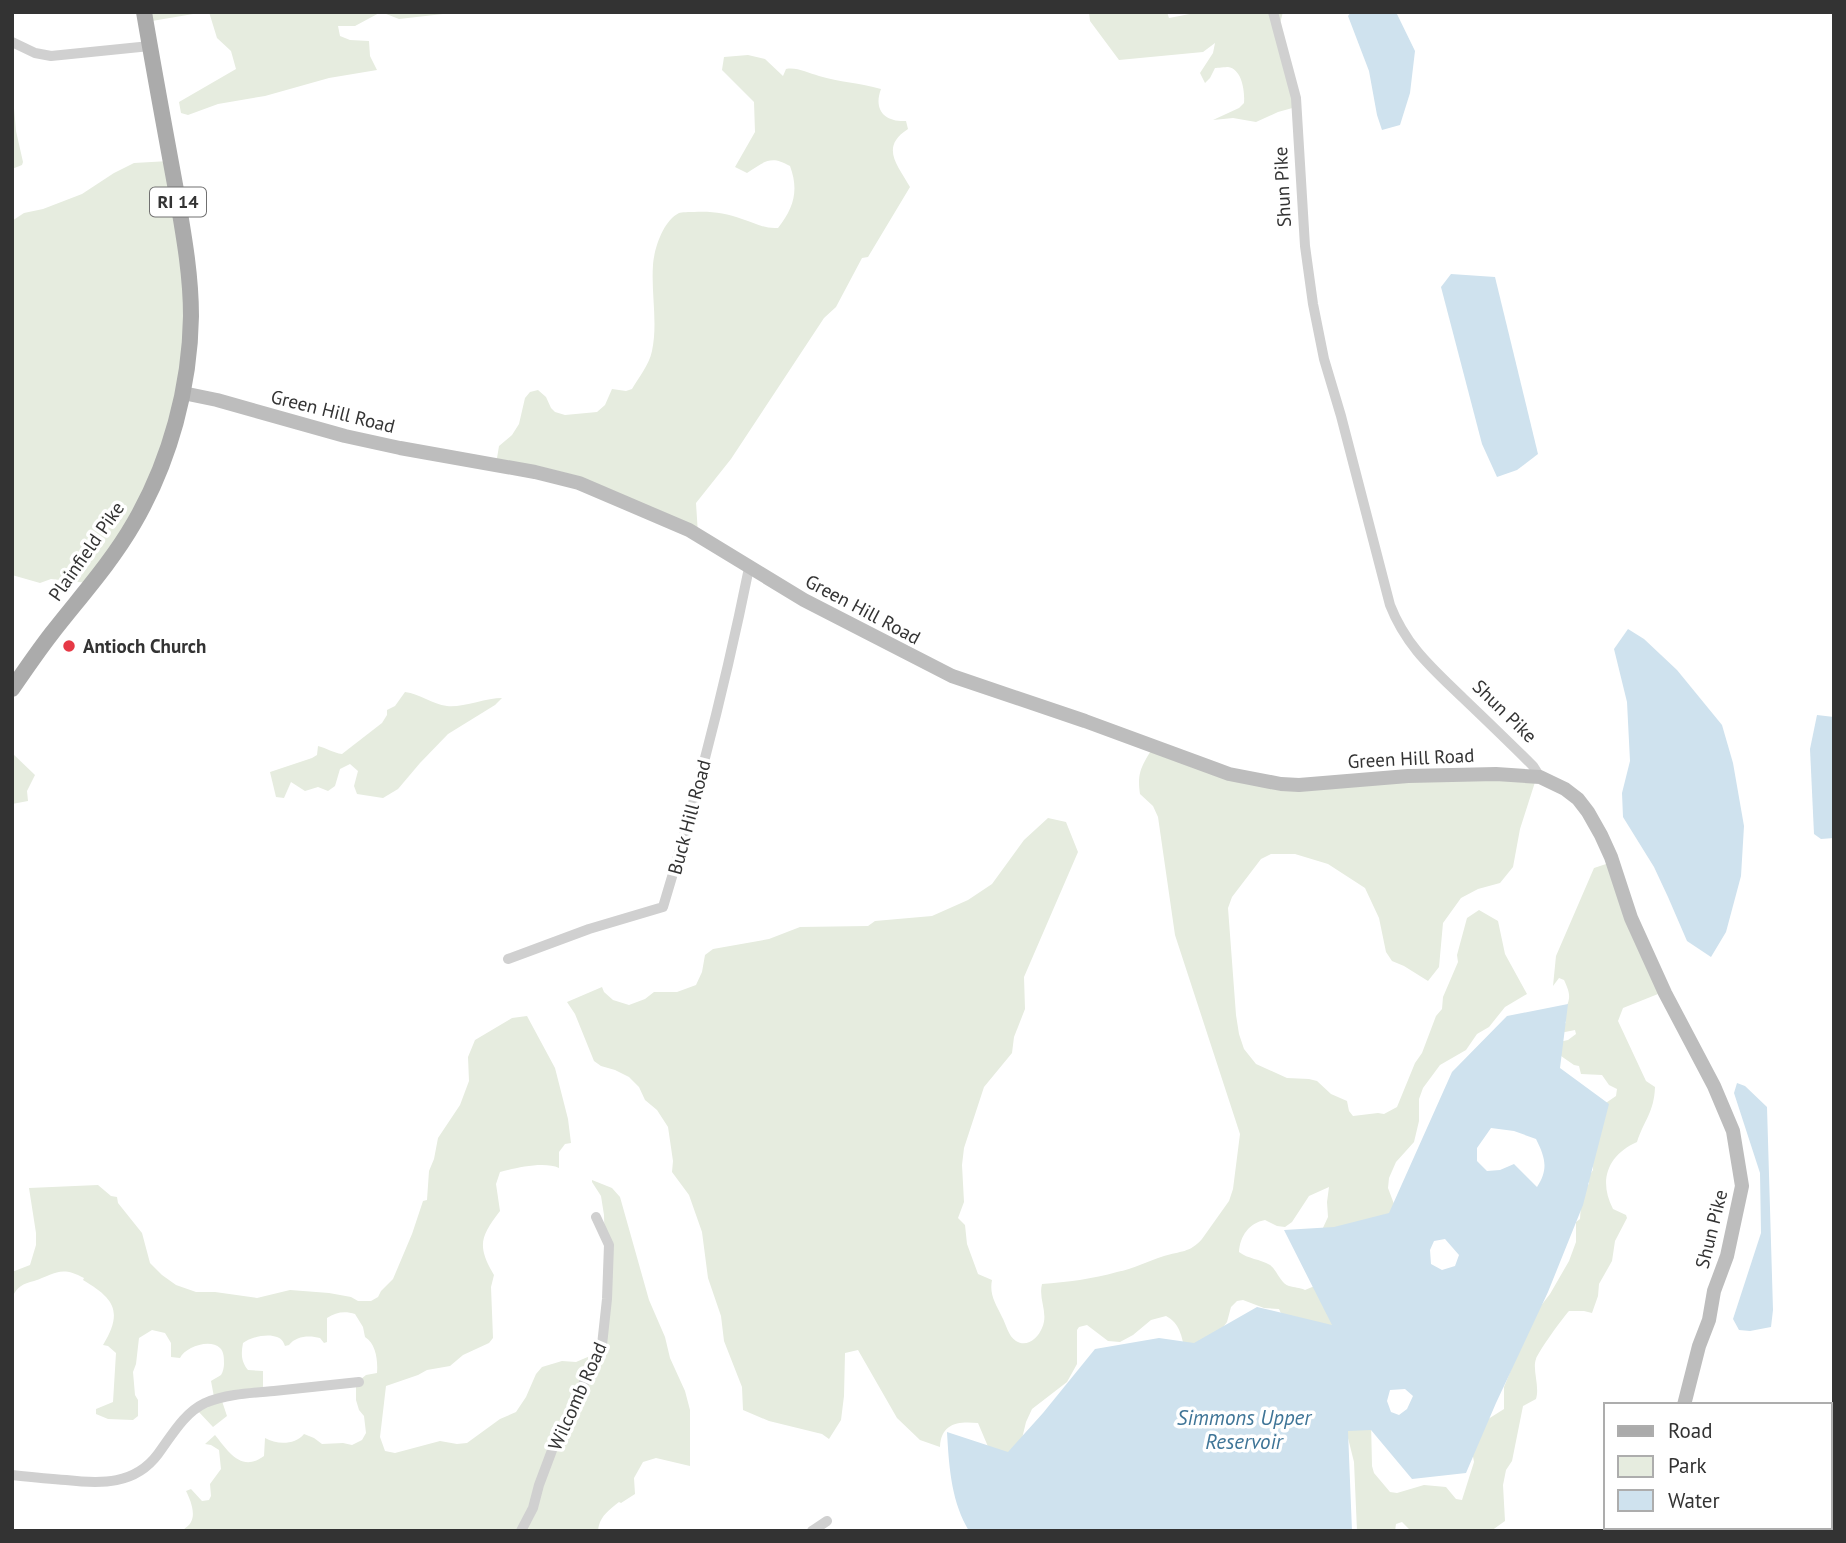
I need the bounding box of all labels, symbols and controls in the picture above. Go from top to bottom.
street label: Shun Pike [1268,146,1296,228]
road number: RI 14 [150,188,206,216]
street label: Green Hill Road [269,384,397,438]
street label: Plainfield Pike [43,497,129,605]
street label: Green Hill Road [801,569,925,649]
place label: Antioch Church [83,634,206,658]
marker: Antioch Church [61,638,77,654]
street label: Shun Pike [1468,674,1542,748]
street label: Green Hill Road [1347,743,1475,773]
street label: Buck Hill Road [662,757,716,877]
street label: Shun Pike [1690,1187,1732,1271]
street label: Wilcomb Road [543,1338,611,1454]
legend [1604,1403,1832,1529]
water label: Simmons Upper Reservoir [1177,1404,1313,1455]
text: Road [1668,1417,1712,1444]
text: Park [1668,1452,1707,1479]
text: Water [1668,1487,1720,1514]

